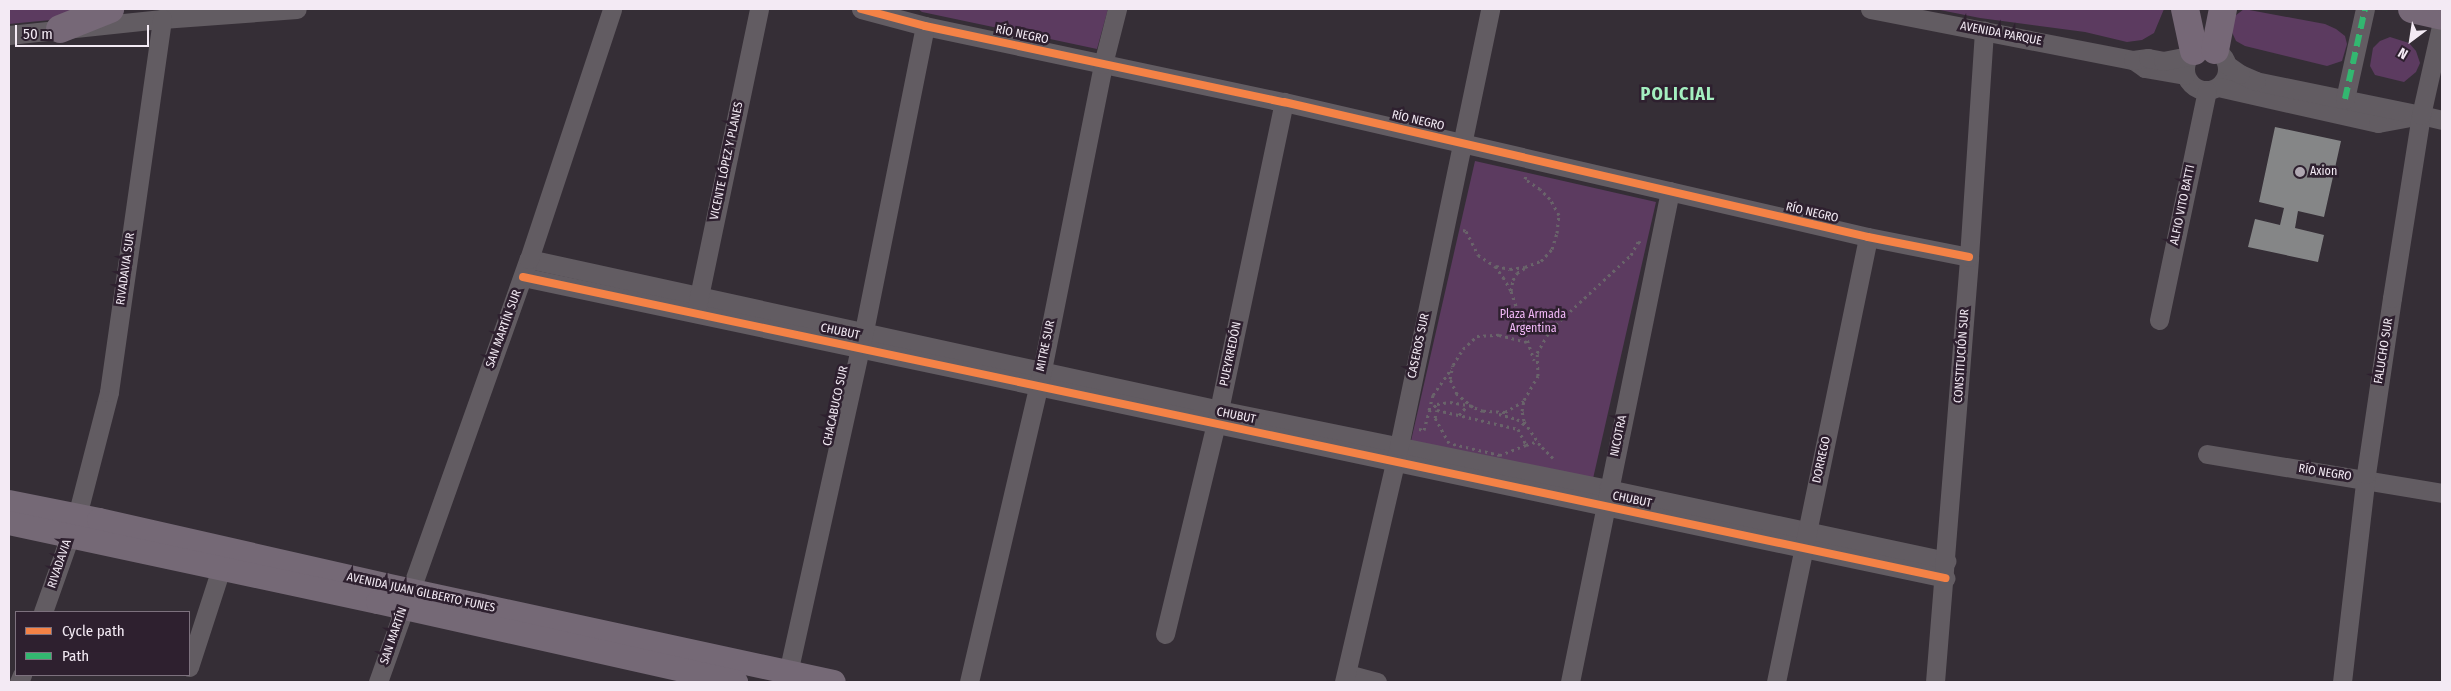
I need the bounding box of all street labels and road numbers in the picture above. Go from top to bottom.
street label: AVENIDA PARQUE [1959,19,2043,49]
street label: RÍO NEGRO [994,22,1050,48]
street label: VICENTE LÓPEZ Y PLANES [707,101,747,221]
street label: RÍO NEGRO [1390,108,1446,134]
street label: ALFIO VITO BATTI [2167,164,2199,246]
street label: RÍO NEGRO [1784,200,1840,226]
street label: RIVADAVIA SUR [114,232,138,306]
street label: SAN MARTÍN SUR [483,288,525,370]
street label: CONSTITUCIÓN SUR [1952,309,1972,403]
street label: CASEROS SUR [1405,312,1433,380]
street label: FALUCHO SUR [2372,317,2396,385]
street label: MITRE SUR [1034,319,1058,373]
street label: CHUBUT [819,321,861,343]
street label: PUEYRREDÓN [1217,321,1245,387]
street label: CHACABUCO SUR [821,365,851,447]
street label: CHUBUT [1215,405,1257,427]
street label: NICOTRA [1608,414,1630,458]
street label: DORREGO [1810,435,1834,485]
street label: RÍO NEGRO [2297,462,2353,484]
street label: CHUBUT [1611,489,1653,511]
street label: RIVADAVIA [45,538,75,590]
street label: AVENIDA JUAN GILBERTO FUNES [346,570,496,616]
street label: SAN MARTÍN [378,606,410,666]

